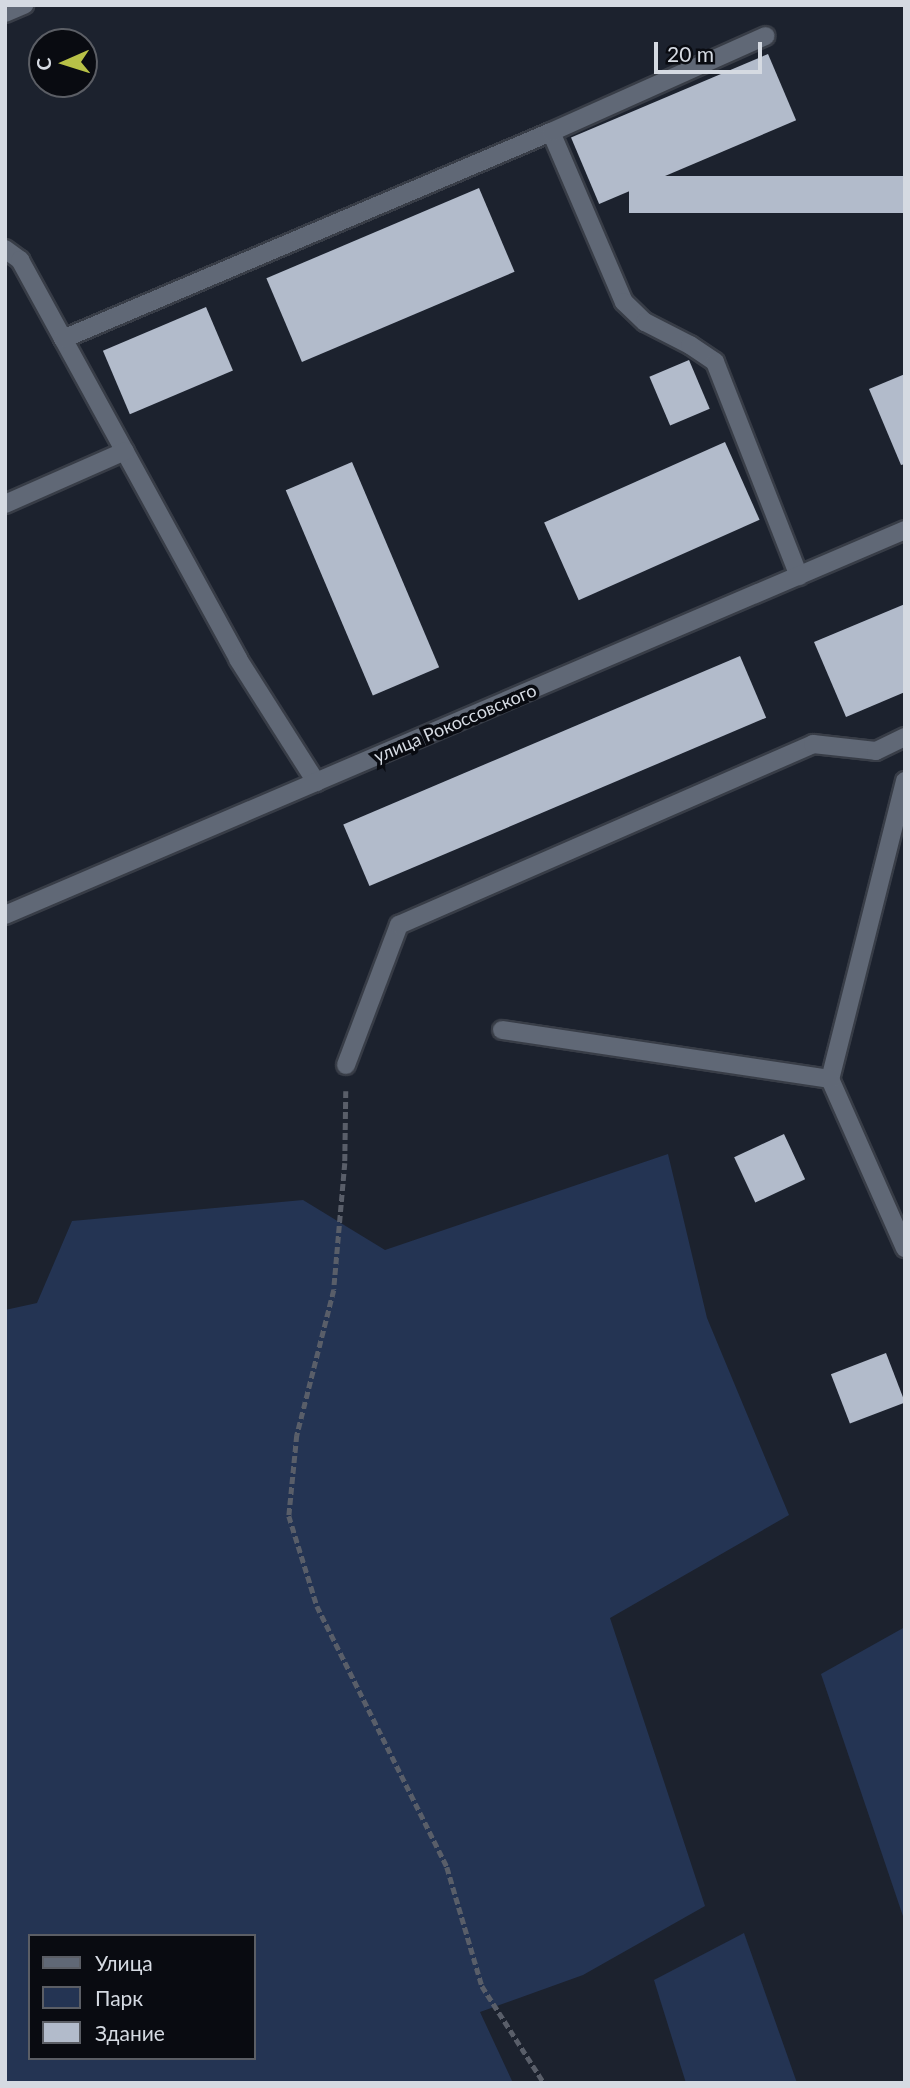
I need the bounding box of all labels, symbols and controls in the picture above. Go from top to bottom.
north arrow [28,28,98,98]
scale bar [658,28,766,72]
text: 20 m [667,41,714,66]
text: С [32,57,55,71]
street label: улица Рокоссовского [370,679,540,767]
legend [28,1934,256,2060]
text: Улица [95,1950,153,1975]
text: Парк [95,1985,143,2010]
text: Здание [95,2020,165,2045]

